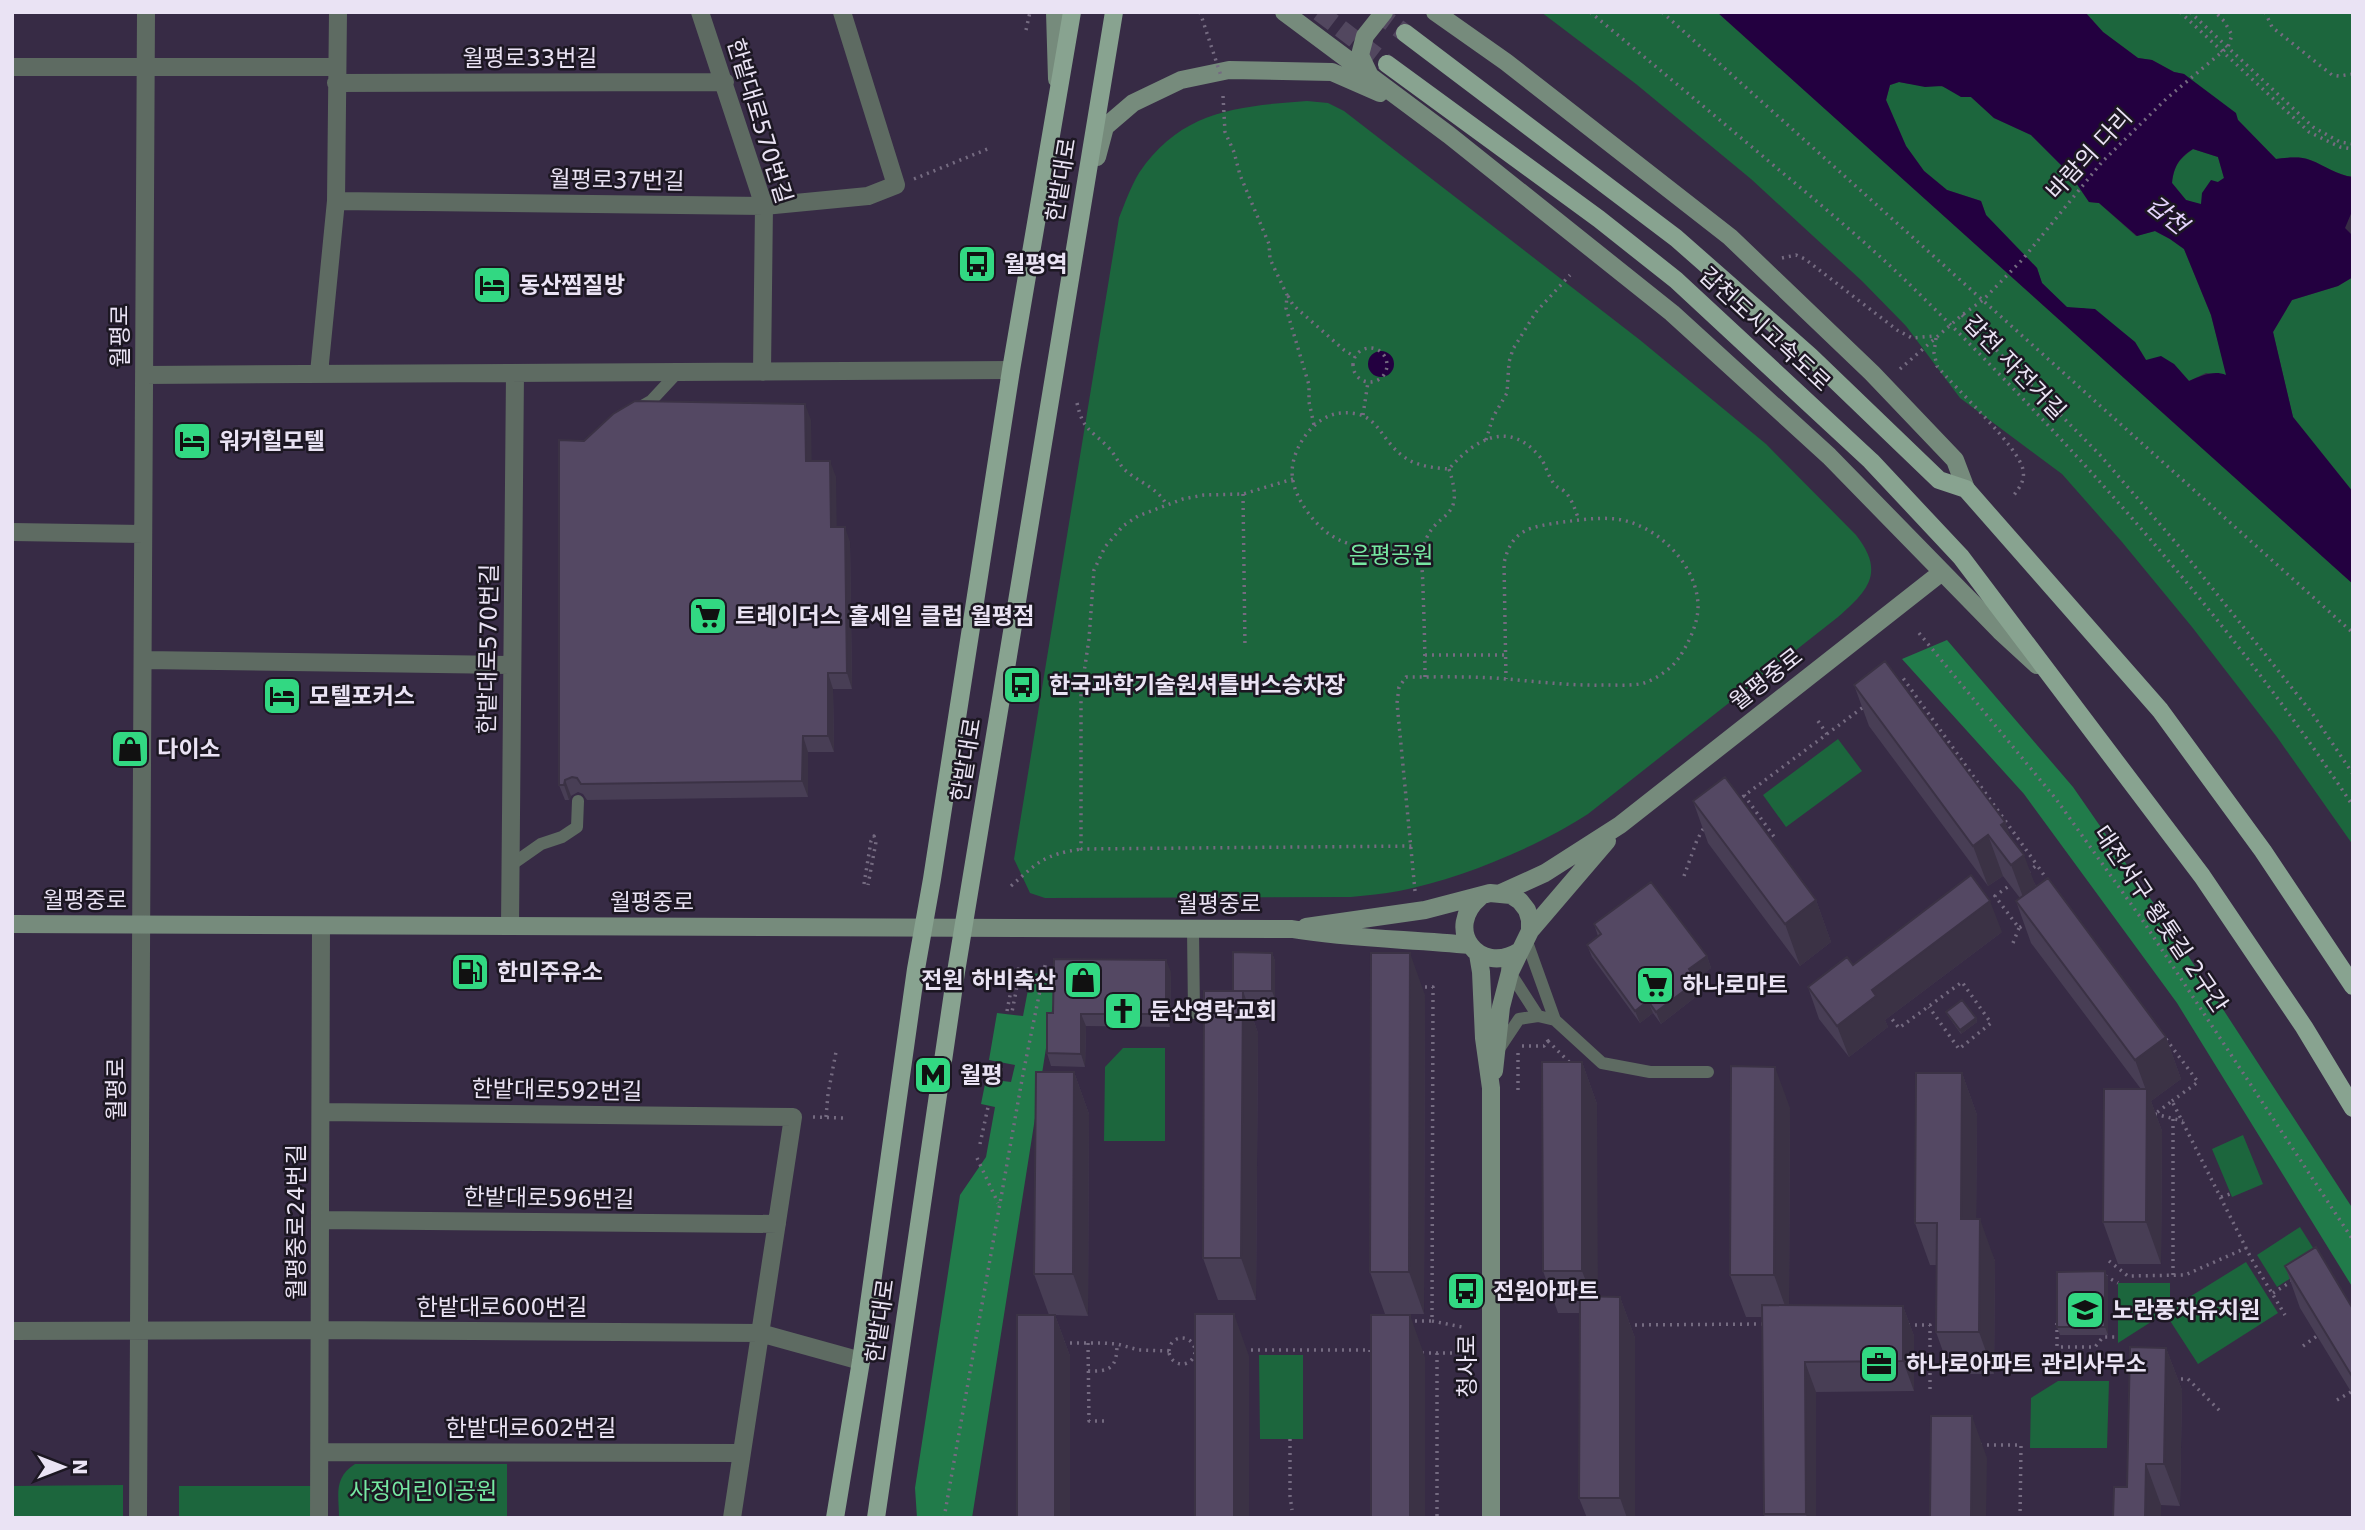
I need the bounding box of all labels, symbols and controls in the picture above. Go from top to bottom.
street label: 한밭대로570번길 [723,35,797,207]
street label: 월평로33번길 [462,45,598,71]
street label: 바람의 다리 [2041,104,2137,204]
street label: 한밭대로 [1042,136,1080,224]
street label: 월평로37번길 [549,166,685,194]
water label: 갑천 [2141,190,2195,242]
bus stop icon: 월평역 [956,243,998,285]
place label: 월평역 [1004,251,1067,277]
street label: 갑천도시고속도로 [1694,262,1836,396]
hotel icon: 동산찜질방 [471,264,513,306]
place label: 동산찜질방 [519,272,625,298]
street label: 월평로 [107,304,133,368]
street label: 갑천 자전거길 [1959,310,2071,424]
hotel icon: 워커힐모텔 [171,420,213,462]
place label: 워커힐모텔 [219,428,325,454]
park label: 은평공원 [1349,542,1433,568]
street label: 한밭대로570번길 [474,563,502,735]
supermarket icon: 트레이더스 홀세일 클럽 월평점 [687,595,729,637]
place label: 트레이더스 홀세일 클럽 월평점 [735,603,1034,629]
street label: 월평중로 [1725,643,1807,715]
bus stop icon: 한국과학기술원셔틀버스승차장 [1001,664,1043,706]
place label: 한국과학기술원셔틀버스승차장 [1049,672,1345,698]
hotel icon: 모텔포커스 [261,675,303,717]
place label: 모텔포커스 [309,683,415,709]
street label: 한밭대로 [947,716,985,804]
shop icon: 다이소 [109,728,151,770]
place label: 다이소 [157,736,220,762]
street label: 대전서구 황톳길 2구간 [2089,821,2233,1017]
street label: 월평중로 [43,887,127,913]
street label: 월평중로 [610,889,694,915]
street label: 월평중로 [1177,891,1261,917]
fuel station icon: 한미주유소 [449,951,491,993]
place label: 한미주유소 [497,959,603,985]
shop icon: 전원 하비축산 [1062,959,1104,1001]
supermarket icon: 하나로마트 [1634,964,1676,1006]
place label: 전원 하비축산 [921,967,1056,993]
place label: 하나로마트 [1682,972,1788,998]
church icon: 둔산영락교회 [1102,990,1144,1032]
place label: 둔산영락교회 [1150,998,1277,1024]
metro station icon: 월평 [912,1054,954,1096]
street label: 월평로 [103,1057,129,1121]
place label: 월평 [960,1062,1002,1088]
street label: 한밭대로592번길 [471,1076,643,1104]
street label: 월평중로24번길 [283,1144,309,1300]
street label: 한밭대로596번길 [463,1184,635,1212]
bus stop icon: 전원아파트 [1445,1270,1487,1312]
street label: 한밭대로 [861,1277,899,1365]
place label: 전원아파트 [1493,1278,1599,1304]
school or university icon: 노란풍차유치원 [2064,1289,2106,1331]
street label: 한밭대로600번길 [417,1294,587,1320]
place label: 노란풍차유치원 [2112,1297,2260,1323]
street label: 청사로 [1454,1334,1480,1398]
office icon: 하나로아파트 관리사무소 [1858,1343,1900,1385]
place label: 하나로아파트 관리사무소 [1906,1351,2147,1377]
street label: 한밭대로602번길 [446,1415,616,1441]
north arrow [28,1432,98,1502]
text: N [69,1459,91,1475]
park label: 사정어린이공원 [349,1478,497,1504]

